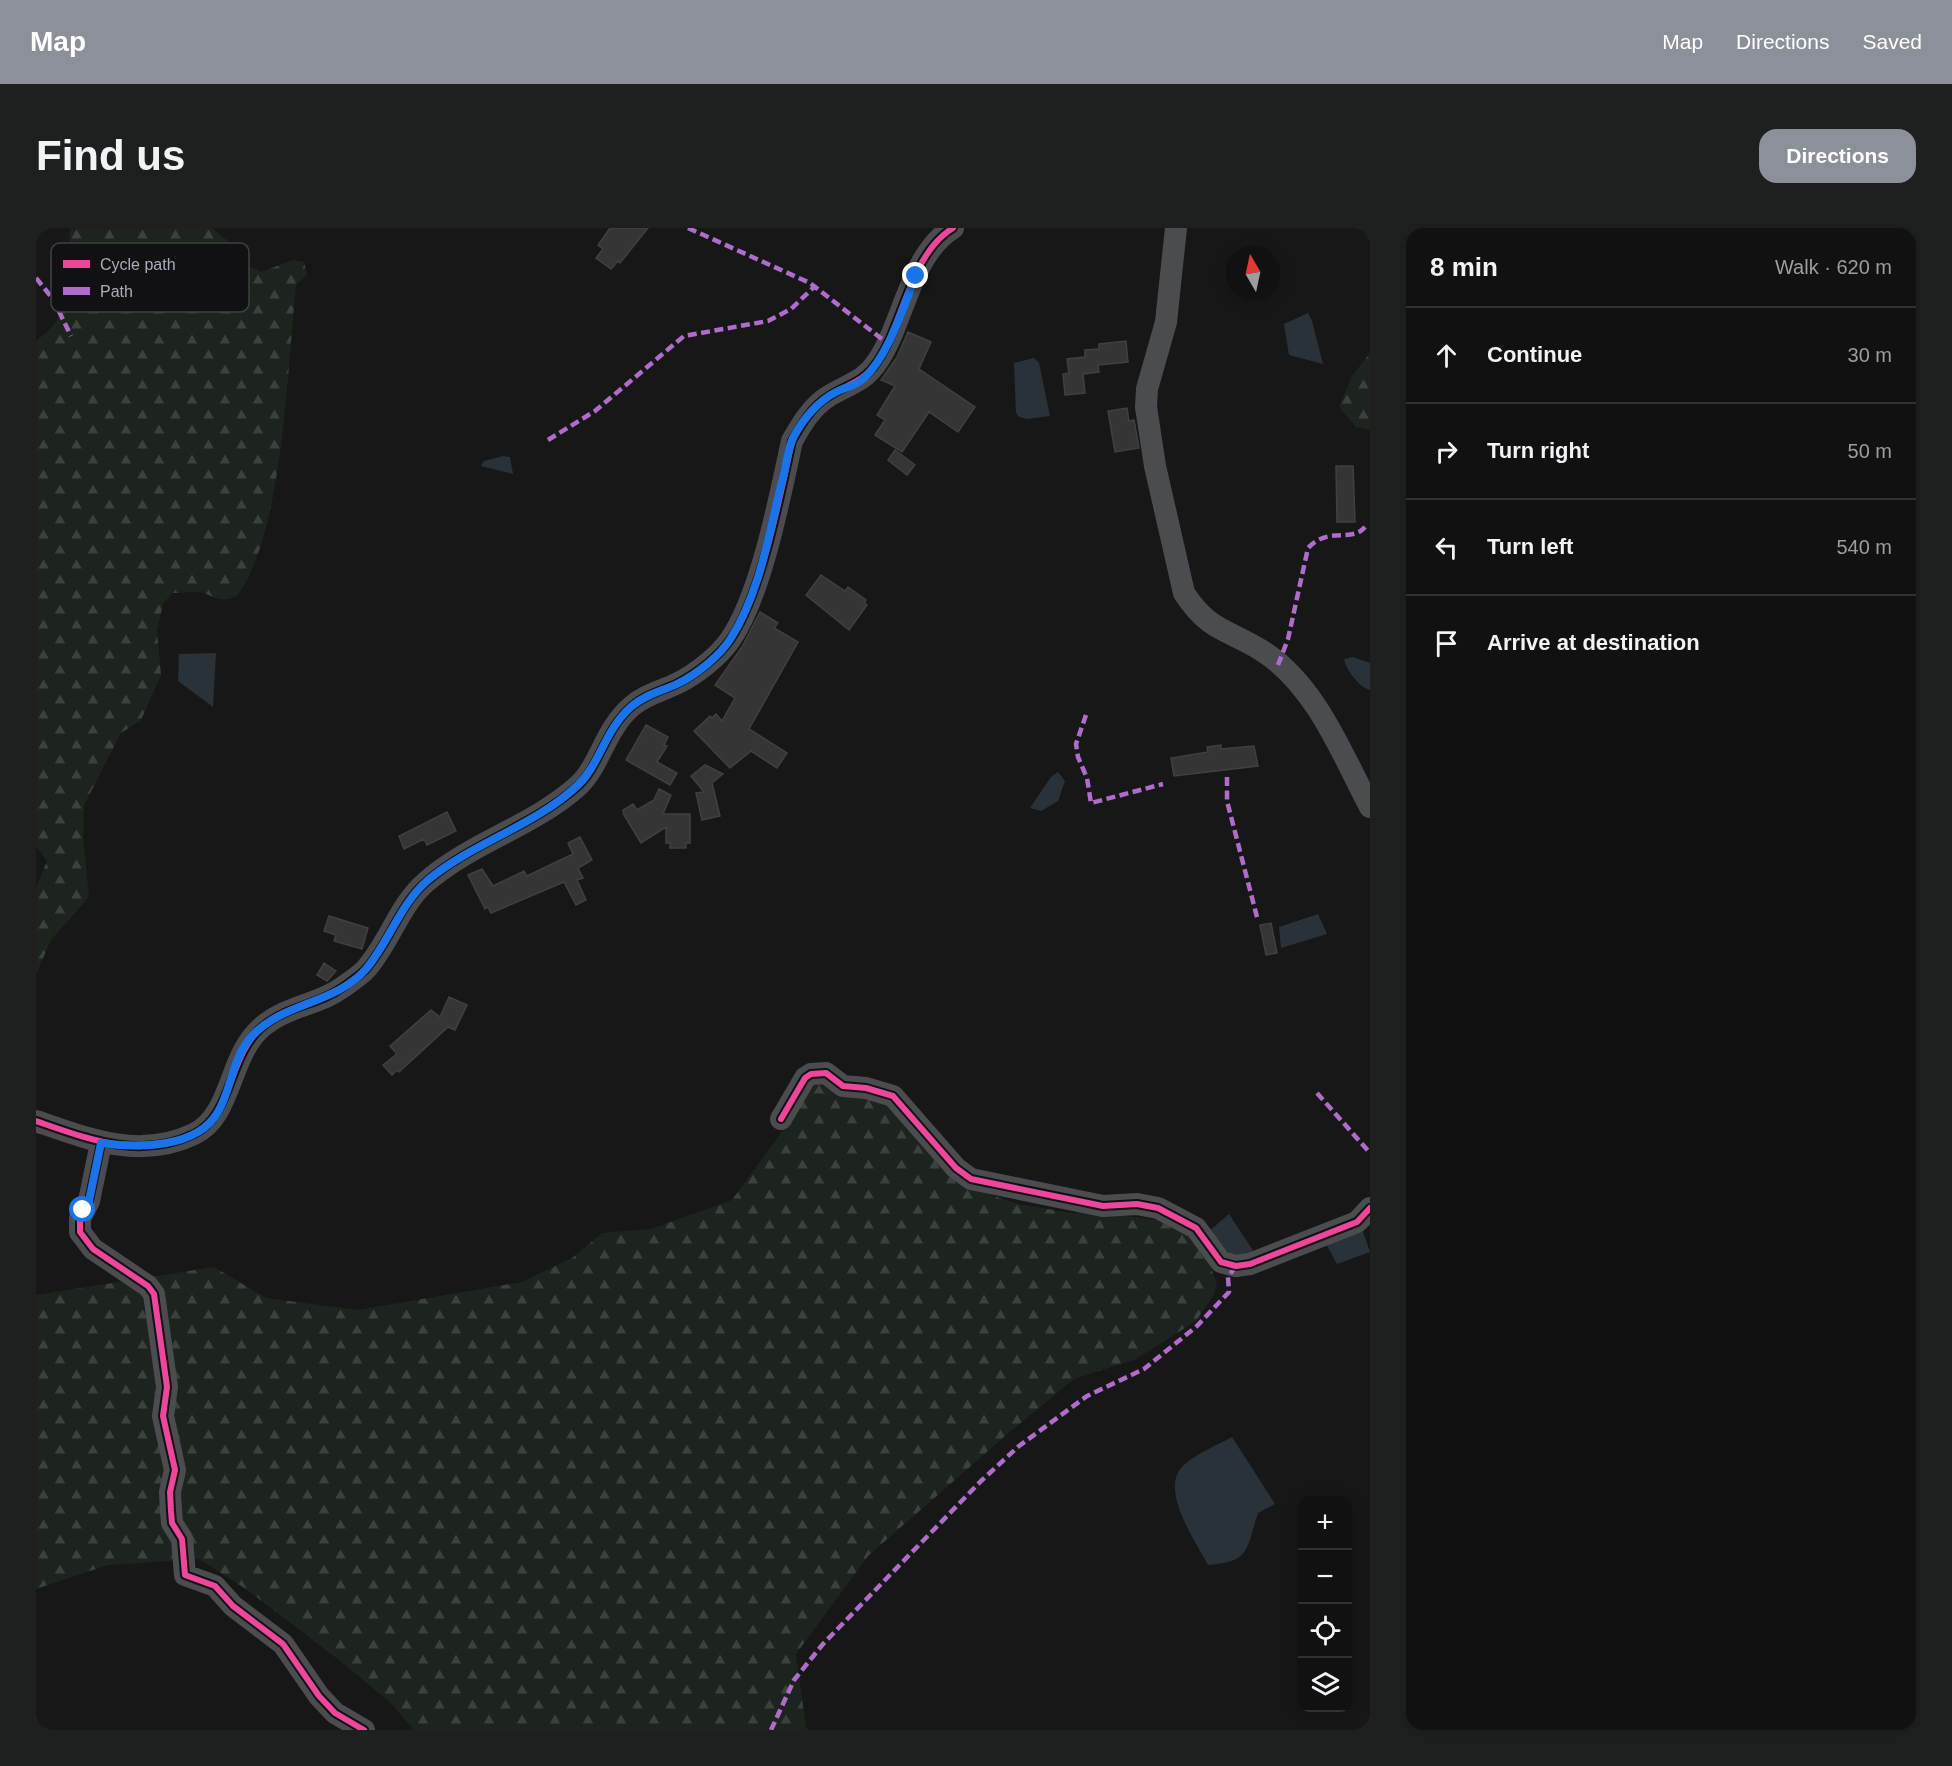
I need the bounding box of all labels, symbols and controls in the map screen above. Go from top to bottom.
text: Map [30,26,86,57]
text: Map [1662,30,1703,53]
text: Directions [1736,30,1829,53]
text: Saved [1862,30,1922,53]
button: Directions [1759,129,1916,183]
text: Find us [36,132,185,179]
legend [51,243,249,312]
north arrow [1226,246,1280,300]
text: 8 min [1430,252,1498,282]
text: Cycle path [100,256,176,273]
text: Walk · 620 m [1775,256,1892,278]
route end [902,262,928,288]
text: Path [100,283,133,300]
icon: ahead [1430,339,1463,372]
text: Continue [1487,342,1582,367]
text: 30 m [1848,344,1892,366]
icon: right [1430,435,1463,468]
text: Turn right [1487,438,1589,463]
text: 50 m [1848,440,1892,462]
icon: left [1430,531,1463,564]
text: Turn left [1487,534,1573,559]
text: 540 m [1836,536,1892,558]
icon: arrive [1430,627,1463,660]
text: Arrive at destination [1487,630,1700,655]
route start [69,1196,95,1222]
map controls [1298,1496,1352,1712]
button: + [1298,1496,1352,1550]
button: − [1298,1550,1352,1604]
button: locate [1298,1604,1352,1658]
button: layers [1298,1658,1352,1712]

